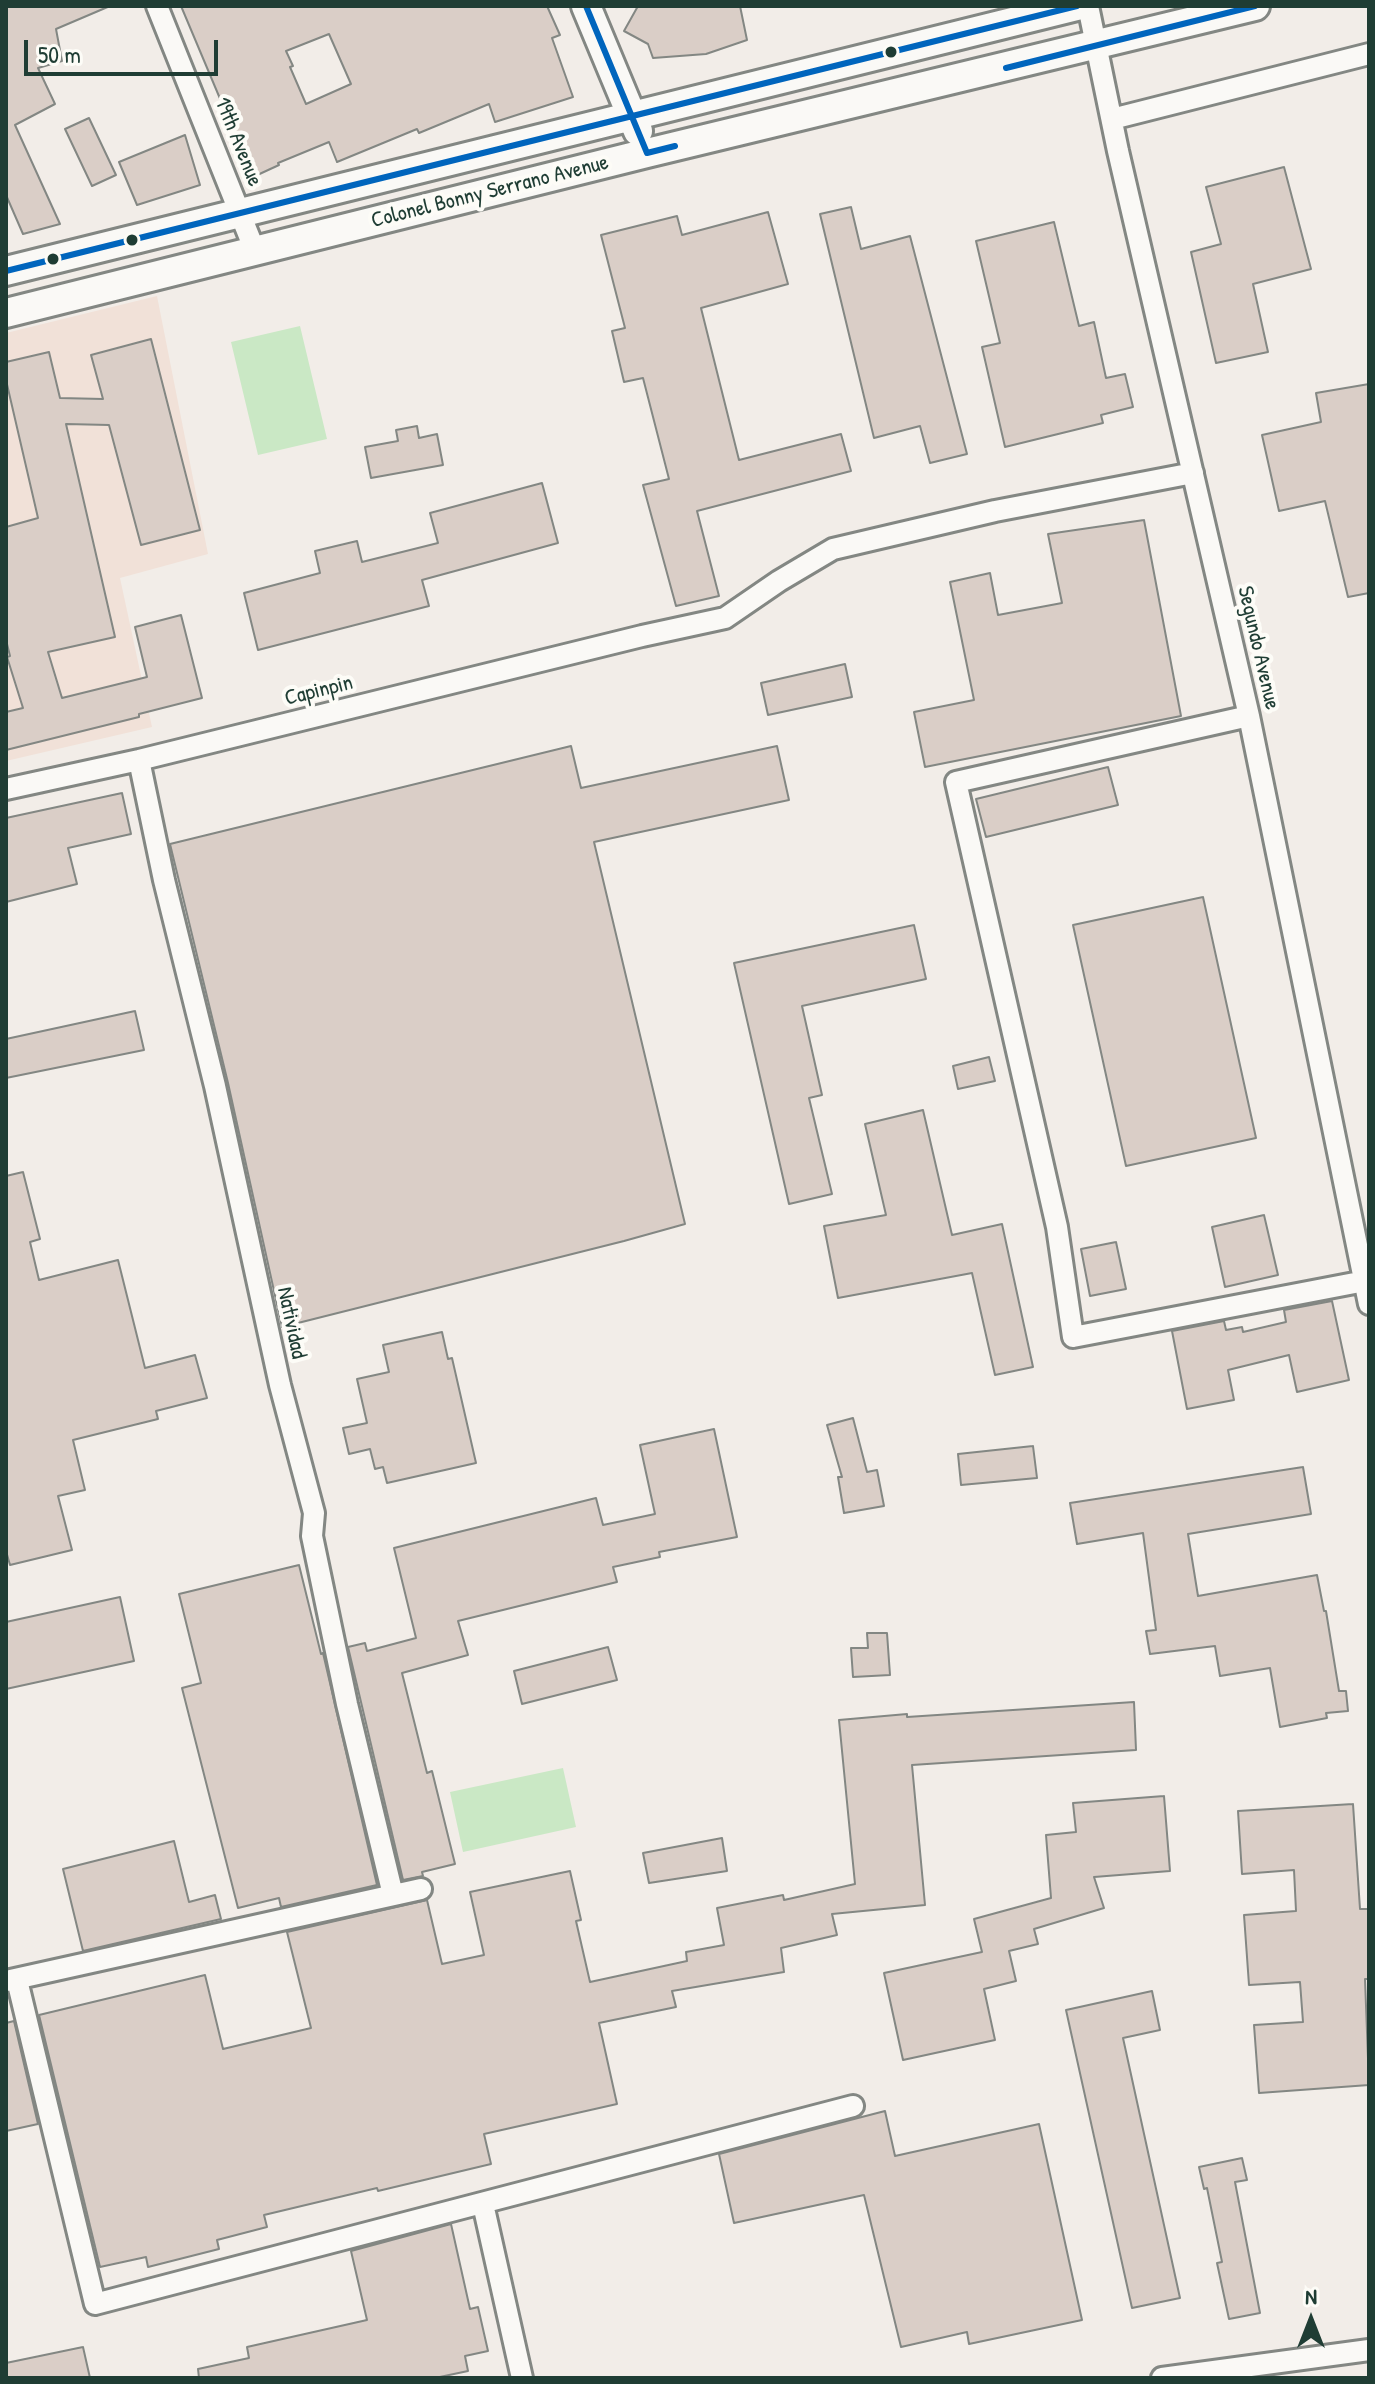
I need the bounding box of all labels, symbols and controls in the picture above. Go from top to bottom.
scale bar [28,24,222,74]
text: 50 m [38,38,81,70]
unlabelled marker [883,44,899,60]
street label: 19th Avenue [208,94,268,190]
street label: Colonel Bonny Serrano Avenue [369,150,611,234]
unlabelled marker [124,232,140,248]
unlabelled marker [45,251,61,267]
street label: Segundo Avenue [1231,584,1285,712]
street label: Capinpin [282,670,356,712]
street label: Natividad [271,1285,311,1361]
north arrow [1271,2280,1351,2360]
text: N [1305,2281,1317,2311]

